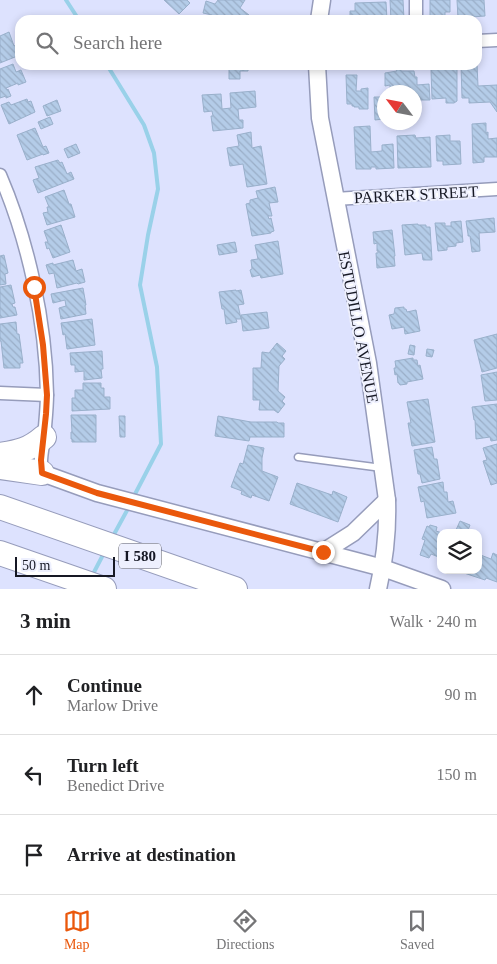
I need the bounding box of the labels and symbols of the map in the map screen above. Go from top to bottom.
north arrow [377,85,422,130]
street label: PARKER STREET [354,183,479,206]
street label: ESTUDILLO AVENUE [335,249,382,405]
route start [23,276,46,299]
route end [312,541,335,564]
road number: I 580 [119,544,161,568]
scale bar [15,554,115,577]

